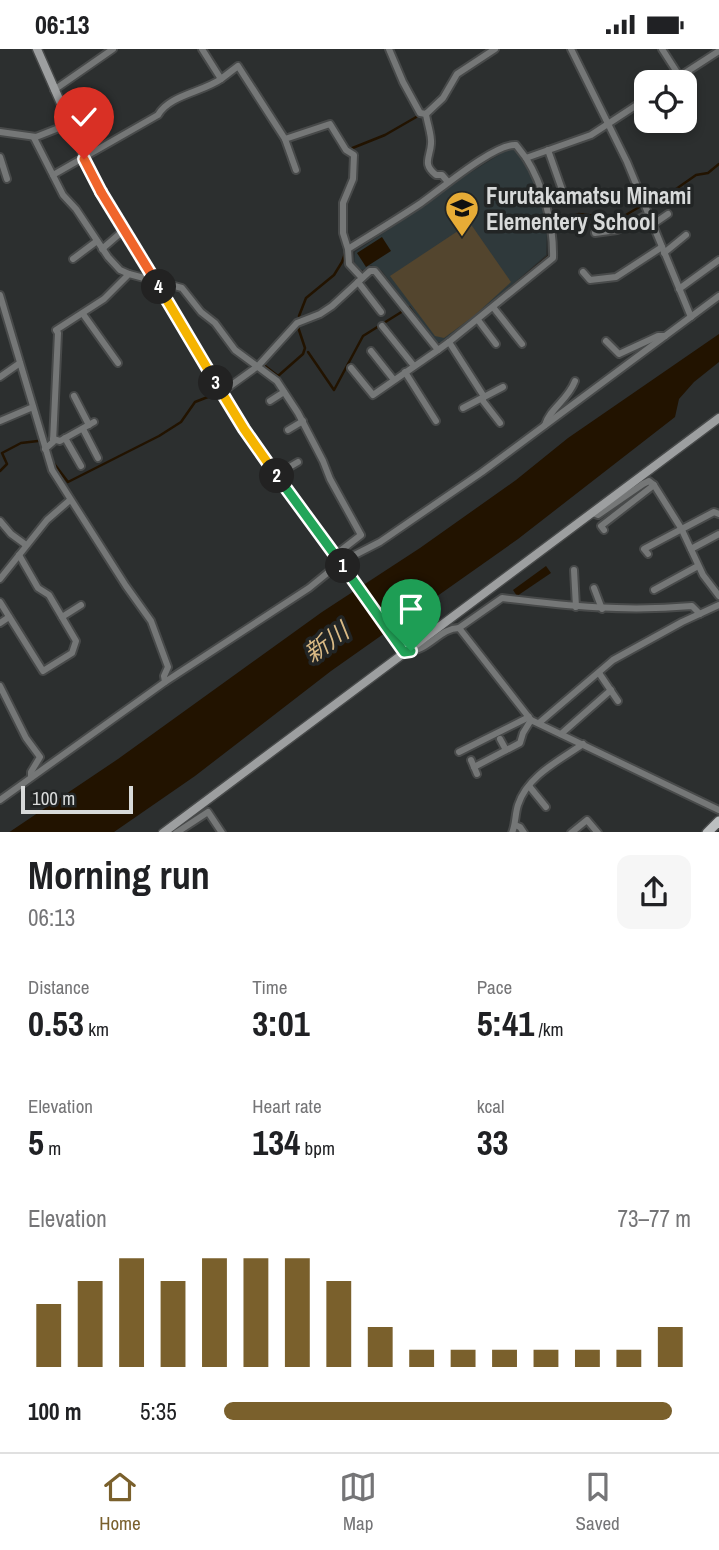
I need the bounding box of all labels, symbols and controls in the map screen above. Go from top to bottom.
text: 06:13 [35,7,90,42]
map controls [634,70,697,133]
button: locate [634,70,697,133]
pin [54,87,114,159]
icon: check [65,98,103,136]
place label: Furutakamatsu Minami Elementery School [486,180,691,237]
school or university icon: Furutakamatsu Minami Elementery School [443,189,481,238]
pin: 4 [142,269,176,305]
text: 4 [154,273,163,299]
pin: 3 [198,365,234,401]
text: 3 [211,369,220,395]
pin: 2 [260,459,294,493]
text: 2 [272,462,281,488]
pin: 1 [326,549,360,583]
text: 1 [338,552,347,578]
pin [381,579,441,651]
icon: arrive [392,590,430,628]
water label: 新川 [297,613,357,669]
scale bar [21,783,133,815]
text: 100 m [32,785,75,811]
text: Morning run [28,850,210,901]
button: share [617,855,691,929]
text: 06:13 [28,902,75,933]
text: Distance [28,974,89,1000]
text: Time [252,974,287,1000]
text: Pace [477,974,512,1000]
text: 0.53 [28,1000,84,1047]
text: 3:01 [252,1000,310,1047]
text: 5:41 [477,1000,534,1047]
text: km [84,1016,109,1042]
text: /km [534,1016,564,1042]
text: Elevation [28,1093,93,1119]
text: Heart rate [252,1093,322,1119]
text: kcal [477,1093,504,1119]
text: 5 [28,1119,44,1166]
text: 134 [252,1119,300,1166]
text: 33 [477,1119,509,1166]
text: m [44,1135,61,1161]
text: bpm [300,1135,335,1161]
text: Elevation [28,1203,107,1234]
text: 73–77 m [618,1203,691,1234]
text: 100 m [28,1396,81,1427]
text: 5:35 [140,1396,177,1427]
tab: Home [99,1468,141,1536]
tab: Map [339,1468,377,1536]
tab: Saved [576,1468,620,1536]

